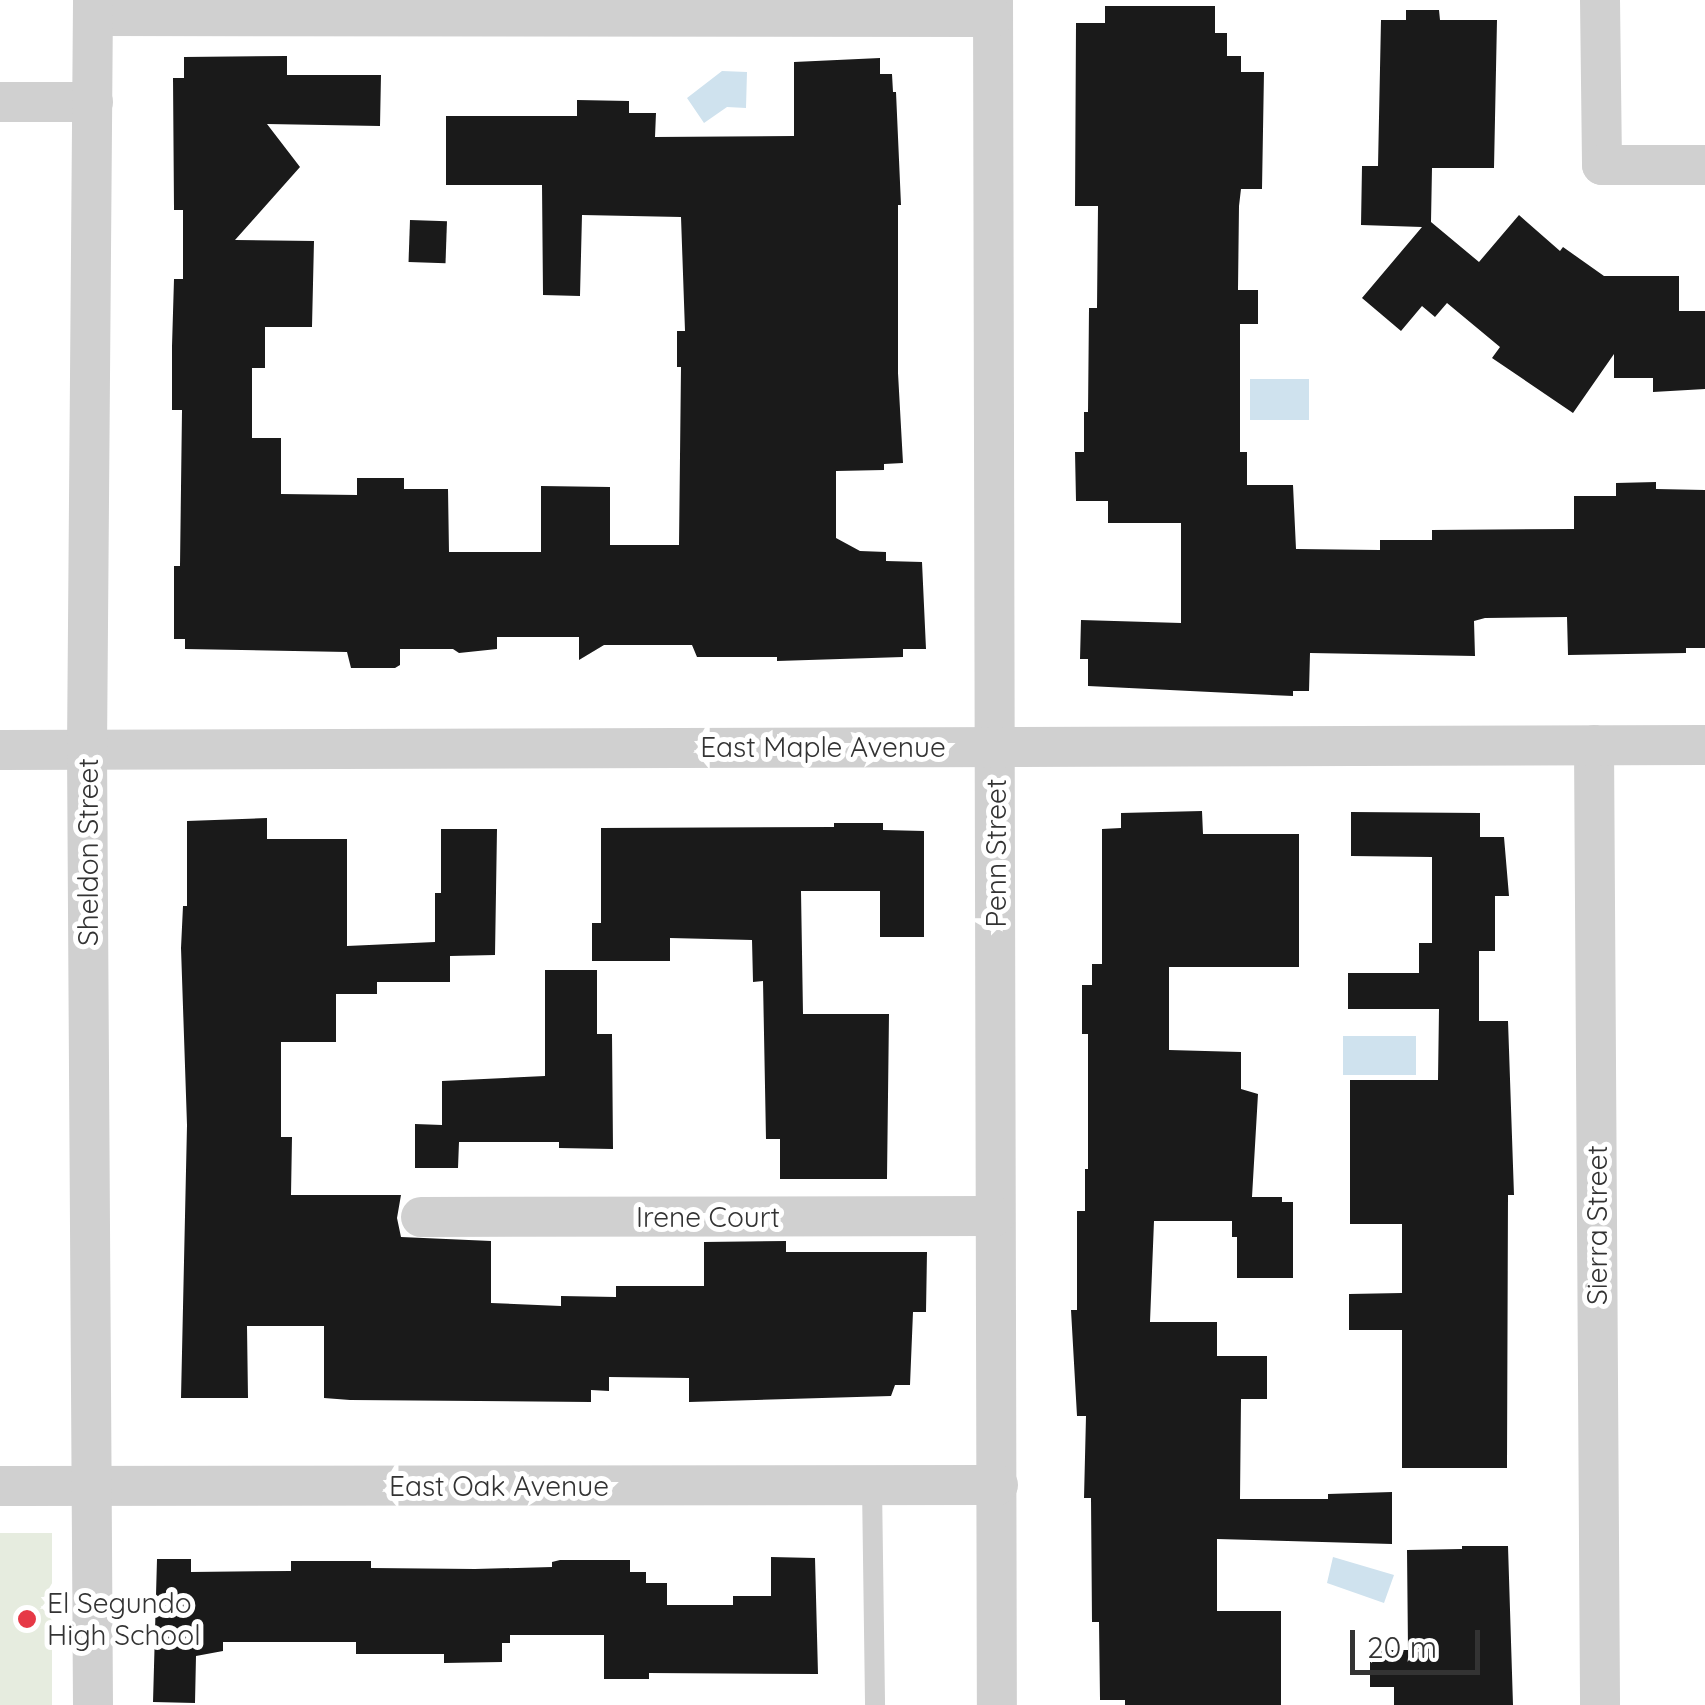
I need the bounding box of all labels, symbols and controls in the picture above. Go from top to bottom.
street label: East Maple Avenue [700,730,946,764]
street label: Sheldon Street [71,758,105,946]
street label: Penn Street [979,779,1013,927]
street label: Sierra Street [1580,1145,1614,1305]
street label: Irene Court [636,1200,780,1234]
street label: East Oak Avenue [389,1469,609,1503]
place label: El Segundo High School [47,1586,201,1652]
marker: El Segundo High School [16,1608,38,1630]
scale bar [1355,1610,1485,1672]
text: 20 m [1367,1628,1437,1666]

